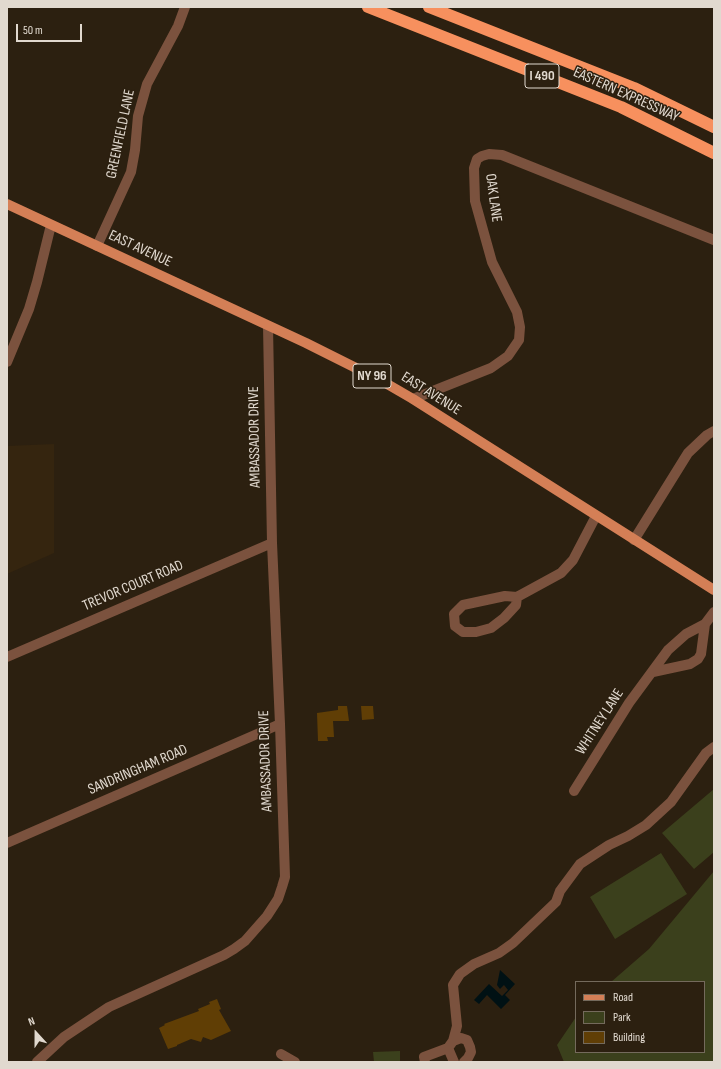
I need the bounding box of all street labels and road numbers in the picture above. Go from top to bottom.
road number: I 490 [525,64,559,88]
street label: EASTERN EXPRESSWAY [570,64,682,126]
street label: GREENFIELD LANE [103,88,139,180]
street label: OAK LANE [481,173,505,223]
street label: EAST AVENUE [106,227,174,271]
road number: NY 96 [353,364,391,388]
street label: EAST AVENUE [398,368,464,420]
street label: AMBASSADOR DRIVE [245,386,265,488]
street label: TREVOR COURT ROAD [80,557,186,615]
street label: WHITNEY LANE [572,686,628,758]
street label: AMBASSADOR DRIVE [255,710,277,812]
street label: SANDRINGHAM ROAD [86,741,190,799]

